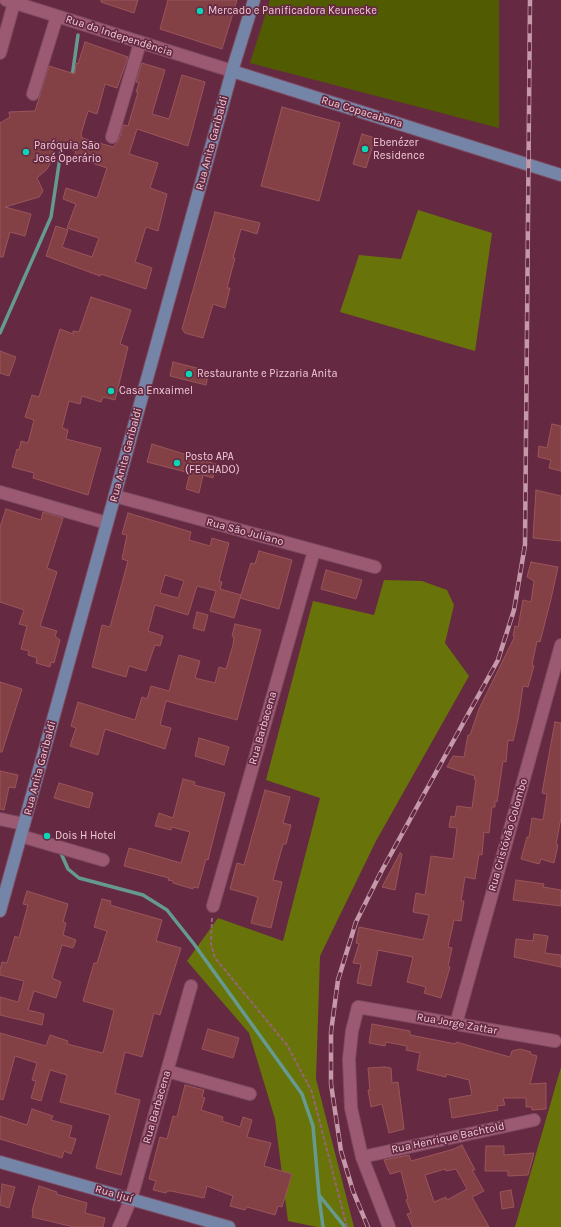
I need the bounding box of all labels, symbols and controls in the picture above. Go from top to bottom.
place label: Mercado e Panificadora Keunecke [208,4,377,18]
marker: Mercado e Panificadora Keunecke [195,6,205,16]
street label: Rua da Independência [64,12,174,60]
street label: Rua Copacabana [320,93,404,131]
street label: Rua Anita Garibaldi [193,94,231,192]
place label: Ebenézer Residence [373,136,425,162]
place label: Paróquia São José Operário [34,139,101,165]
marker: Ebenézer Residence [360,144,370,154]
marker: Paróquia São José Operário [21,147,31,157]
place label: Restaurante e Pizzaria Anita [197,367,338,381]
marker: Restaurante e Pizzaria Anita [184,369,194,379]
place label: Casa Enxaimel [119,384,193,398]
marker: Casa Enxaimel [106,386,116,396]
street label: Rua Anita Garibaldi [107,406,145,504]
place label: Posto APA (FECHADO) [185,450,240,476]
marker: Posto APA (FECHADO) [172,458,182,468]
street label: Rua São Juliano [205,515,285,549]
street label: Rua Barbacena [246,690,280,766]
street label: Rua Anita Garibaldi [21,719,59,817]
street label: Rua Cristóvão Colombo [486,777,530,893]
place label: Dois H Hotel [55,829,116,843]
marker: Dois H Hotel [42,831,52,841]
street label: Rua Jorge Zattar [416,1010,498,1038]
street label: Rua Barbacena [140,1069,174,1145]
street label: Rua Henrique Bachtold [390,1120,506,1156]
street label: Rua Ijuí [94,1182,134,1206]

